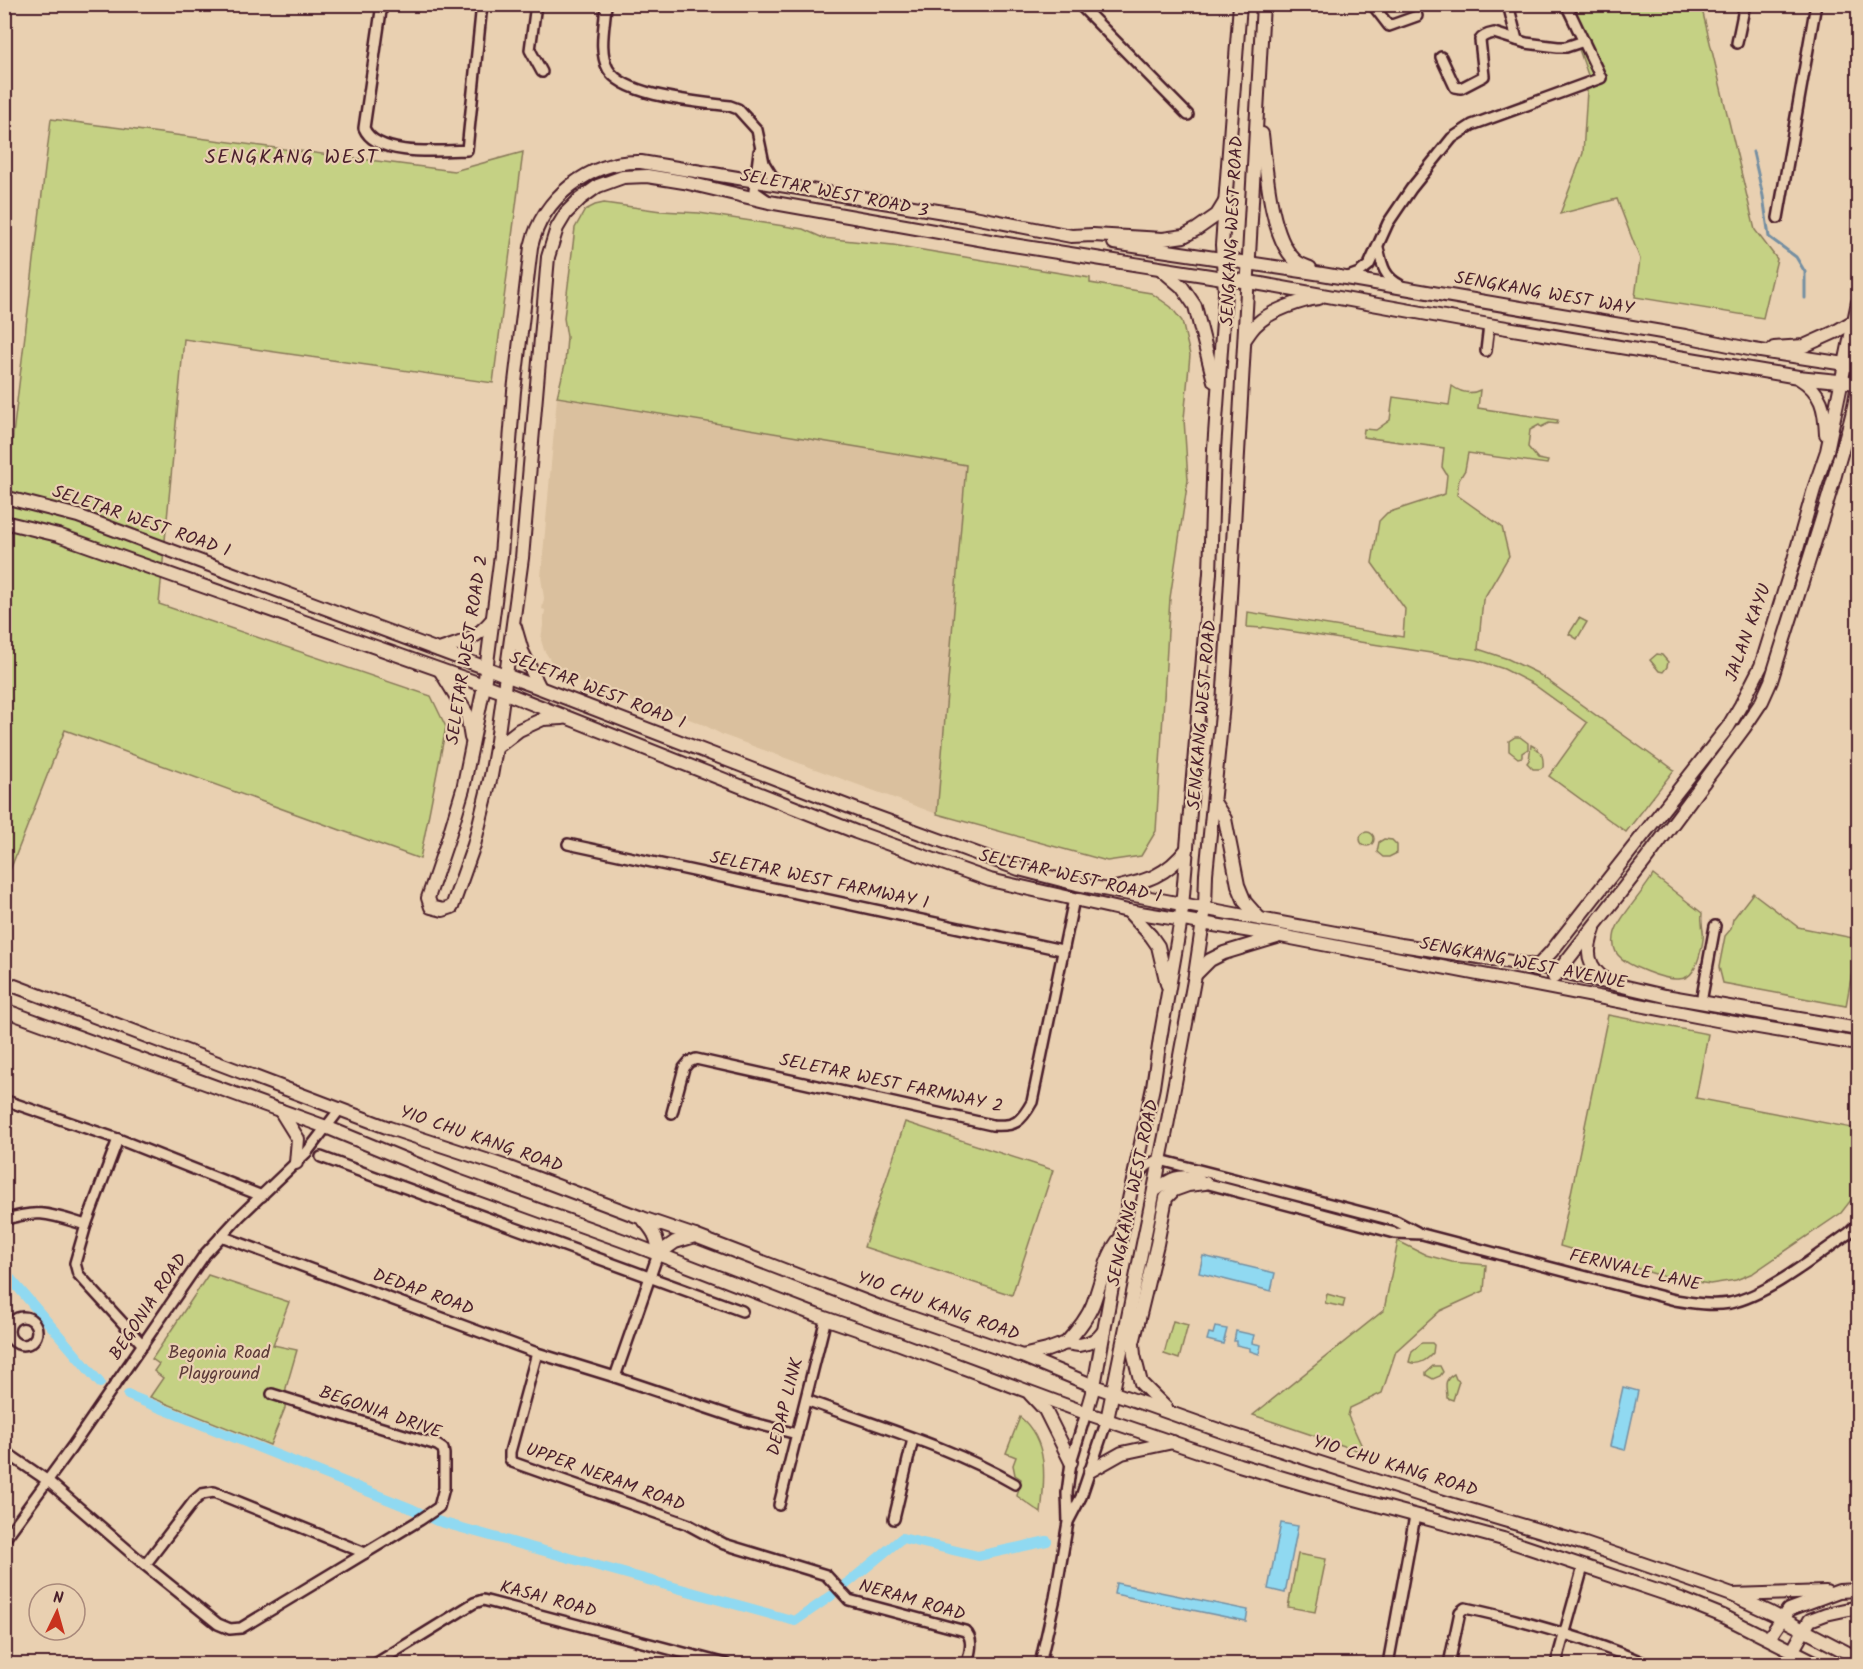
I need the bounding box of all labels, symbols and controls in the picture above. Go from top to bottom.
street label: SENGKANG WEST ROAD [1214,135,1252,327]
district label: SENGKANG WEST [205,142,380,174]
street label: SELETAR WEST ROAD 3 [737,162,931,226]
street label: SENGKANG WEST WAY [1452,264,1637,324]
street label: SELETAR WEST ROAD 1 [48,478,234,566]
street label: SELETAR WEST ROAD 2 [439,553,497,747]
street label: JALAN KAYU [1718,580,1780,686]
street label: SENGKANG WEST ROAD [1180,619,1226,811]
street label: SELETAR WEST ROAD 1 [505,644,689,738]
street label: SELETAR WEST ROAD 1 [976,842,1164,912]
street label: SELETAR WEST FARMWAY 1 [707,844,931,918]
street label: SENGKANG WEST AVENUE [1417,930,1630,998]
street label: SELETAR WEST FARMWAY 2 [777,1046,1005,1122]
street label: SENGKANG WEST ROAD [1100,1097,1168,1289]
street label: YIO CHU KANG ROAD [395,1098,567,1182]
street label: FERNVALE LANE [1566,1242,1704,1300]
street label: BEGONIA ROAD [102,1247,196,1367]
street label: DEDAP ROAD [368,1261,478,1325]
street label: YIO CHU KANG ROAD [853,1264,1024,1350]
park label: Begonia Road Playground [168,1339,271,1389]
street label: DEDAP LINK [760,1355,812,1459]
street label: BEGONIA DRIVE [315,1378,446,1448]
street label: YIO CHU KANG ROAD [1309,1428,1481,1506]
street label: UPPER NERAM ROAD [521,1436,689,1521]
street label: NERAM ROAD [855,1572,969,1630]
street label: KASAI ROAD [496,1573,600,1627]
north arrow [27,1582,87,1642]
text: N [52,1586,64,1611]

